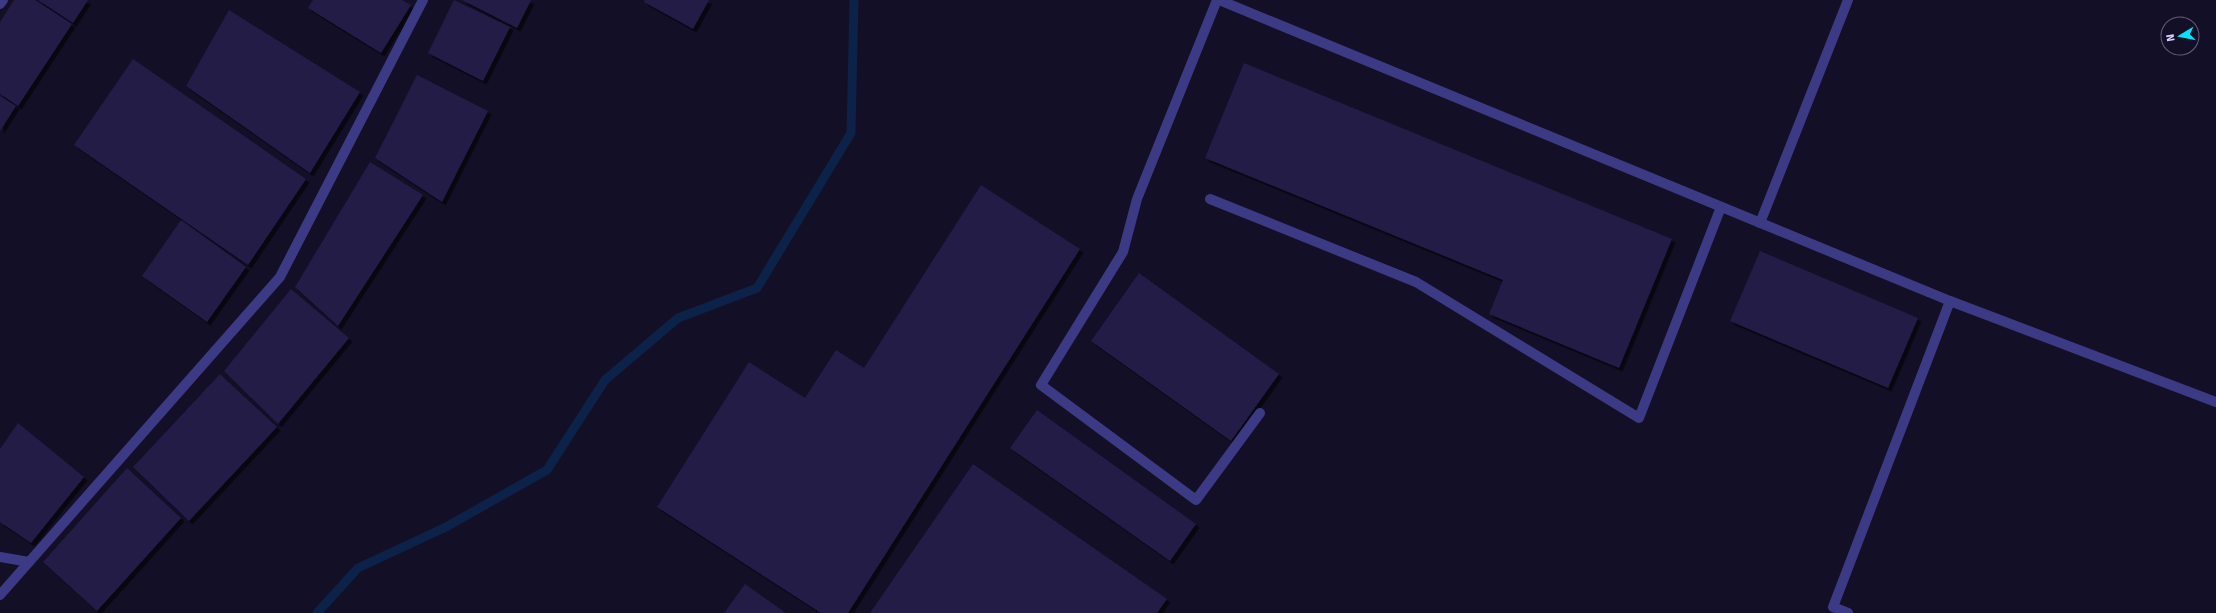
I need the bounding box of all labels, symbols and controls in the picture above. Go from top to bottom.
north arrow [2160,16,2200,56]
text: N [2164,33,2178,42]

